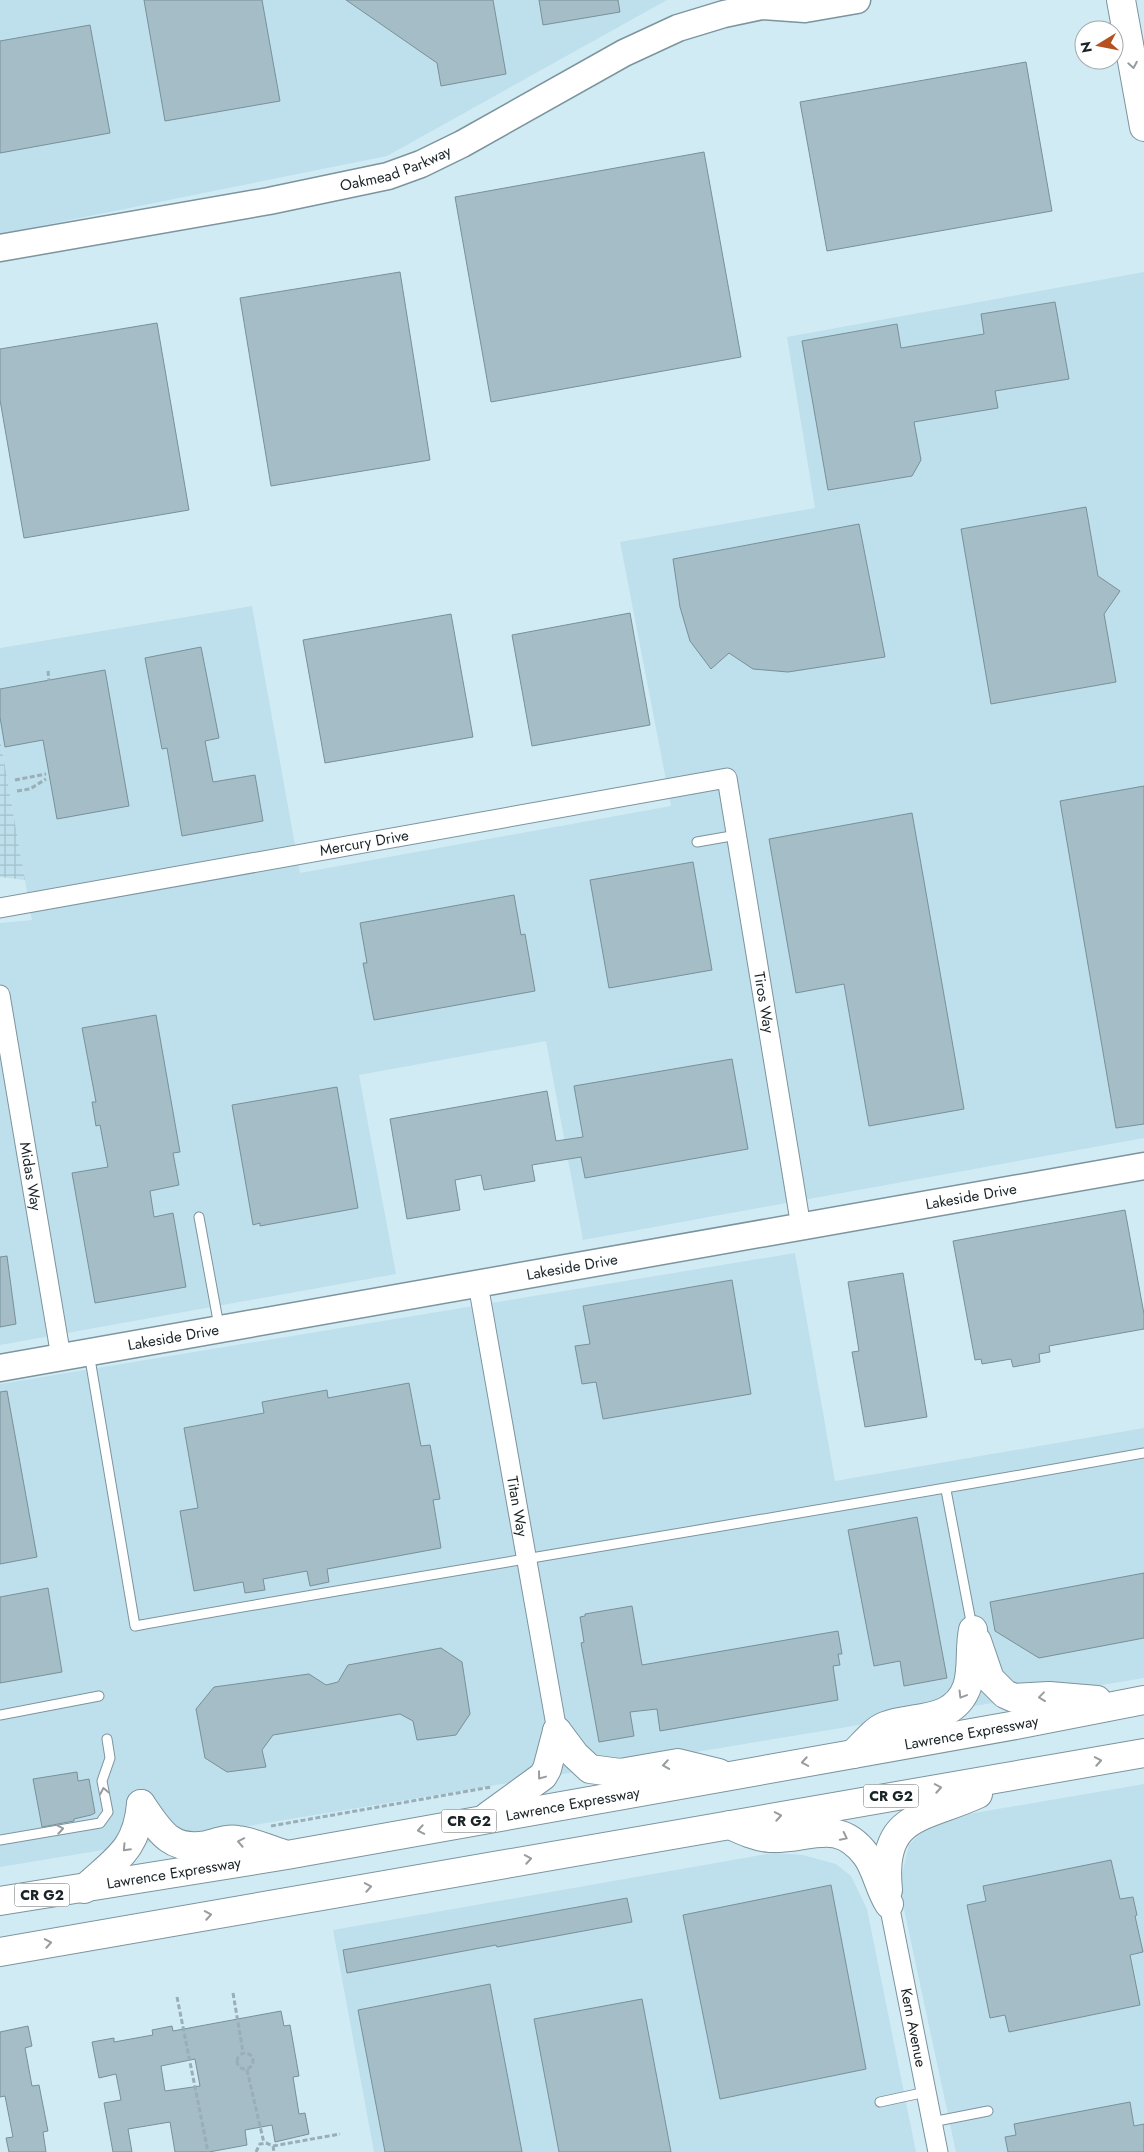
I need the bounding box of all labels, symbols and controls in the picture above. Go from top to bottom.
north arrow [1074,20,1124,70]
text: N [1075,40,1097,54]
one-way arrow [1127,61,1137,70]
street label: Oakmead Parkway [338,140,455,197]
street label: Mercury Drive [318,824,411,862]
street label: Tiros Way [748,970,780,1035]
street label: Midas Way [14,1140,47,1213]
street label: Lakeside Drive [924,1178,1019,1215]
street label: Lakeside Drive [525,1248,620,1286]
street label: Lakeside Drive [126,1318,221,1356]
street label: Titan Way [501,1474,534,1539]
one-way arrow [959,1689,969,1698]
one-way arrow [1037,1691,1045,1702]
street label: Lawrence Expressway [903,1710,1041,1756]
one-way arrow [1094,1756,1102,1766]
one-way arrow [801,1757,810,1767]
one-way arrow [661,1760,670,1770]
one-way arrow [539,1770,547,1779]
street label: Lawrence Expressway [504,1781,642,1827]
road number: CR G2 [864,1784,918,1808]
one-way arrow [933,1784,942,1794]
one-way arrow [99,1787,110,1796]
road number: CR G2 [442,1810,496,1832]
one-way arrow [773,1811,782,1821]
one-way arrow [56,1825,64,1835]
one-way arrow [417,1825,426,1835]
one-way arrow [839,1831,848,1841]
one-way arrow [236,1837,245,1847]
one-way arrow [123,1843,132,1852]
street label: Lawrence Expressway [105,1851,243,1895]
one-way arrow [524,1855,533,1865]
one-way arrow [364,1883,373,1893]
road number: CR G2 [15,1884,70,1906]
one-way arrow [204,1911,212,1921]
one-way arrow [44,1939,52,1949]
street label: Kern Avenue [895,1986,932,2069]

